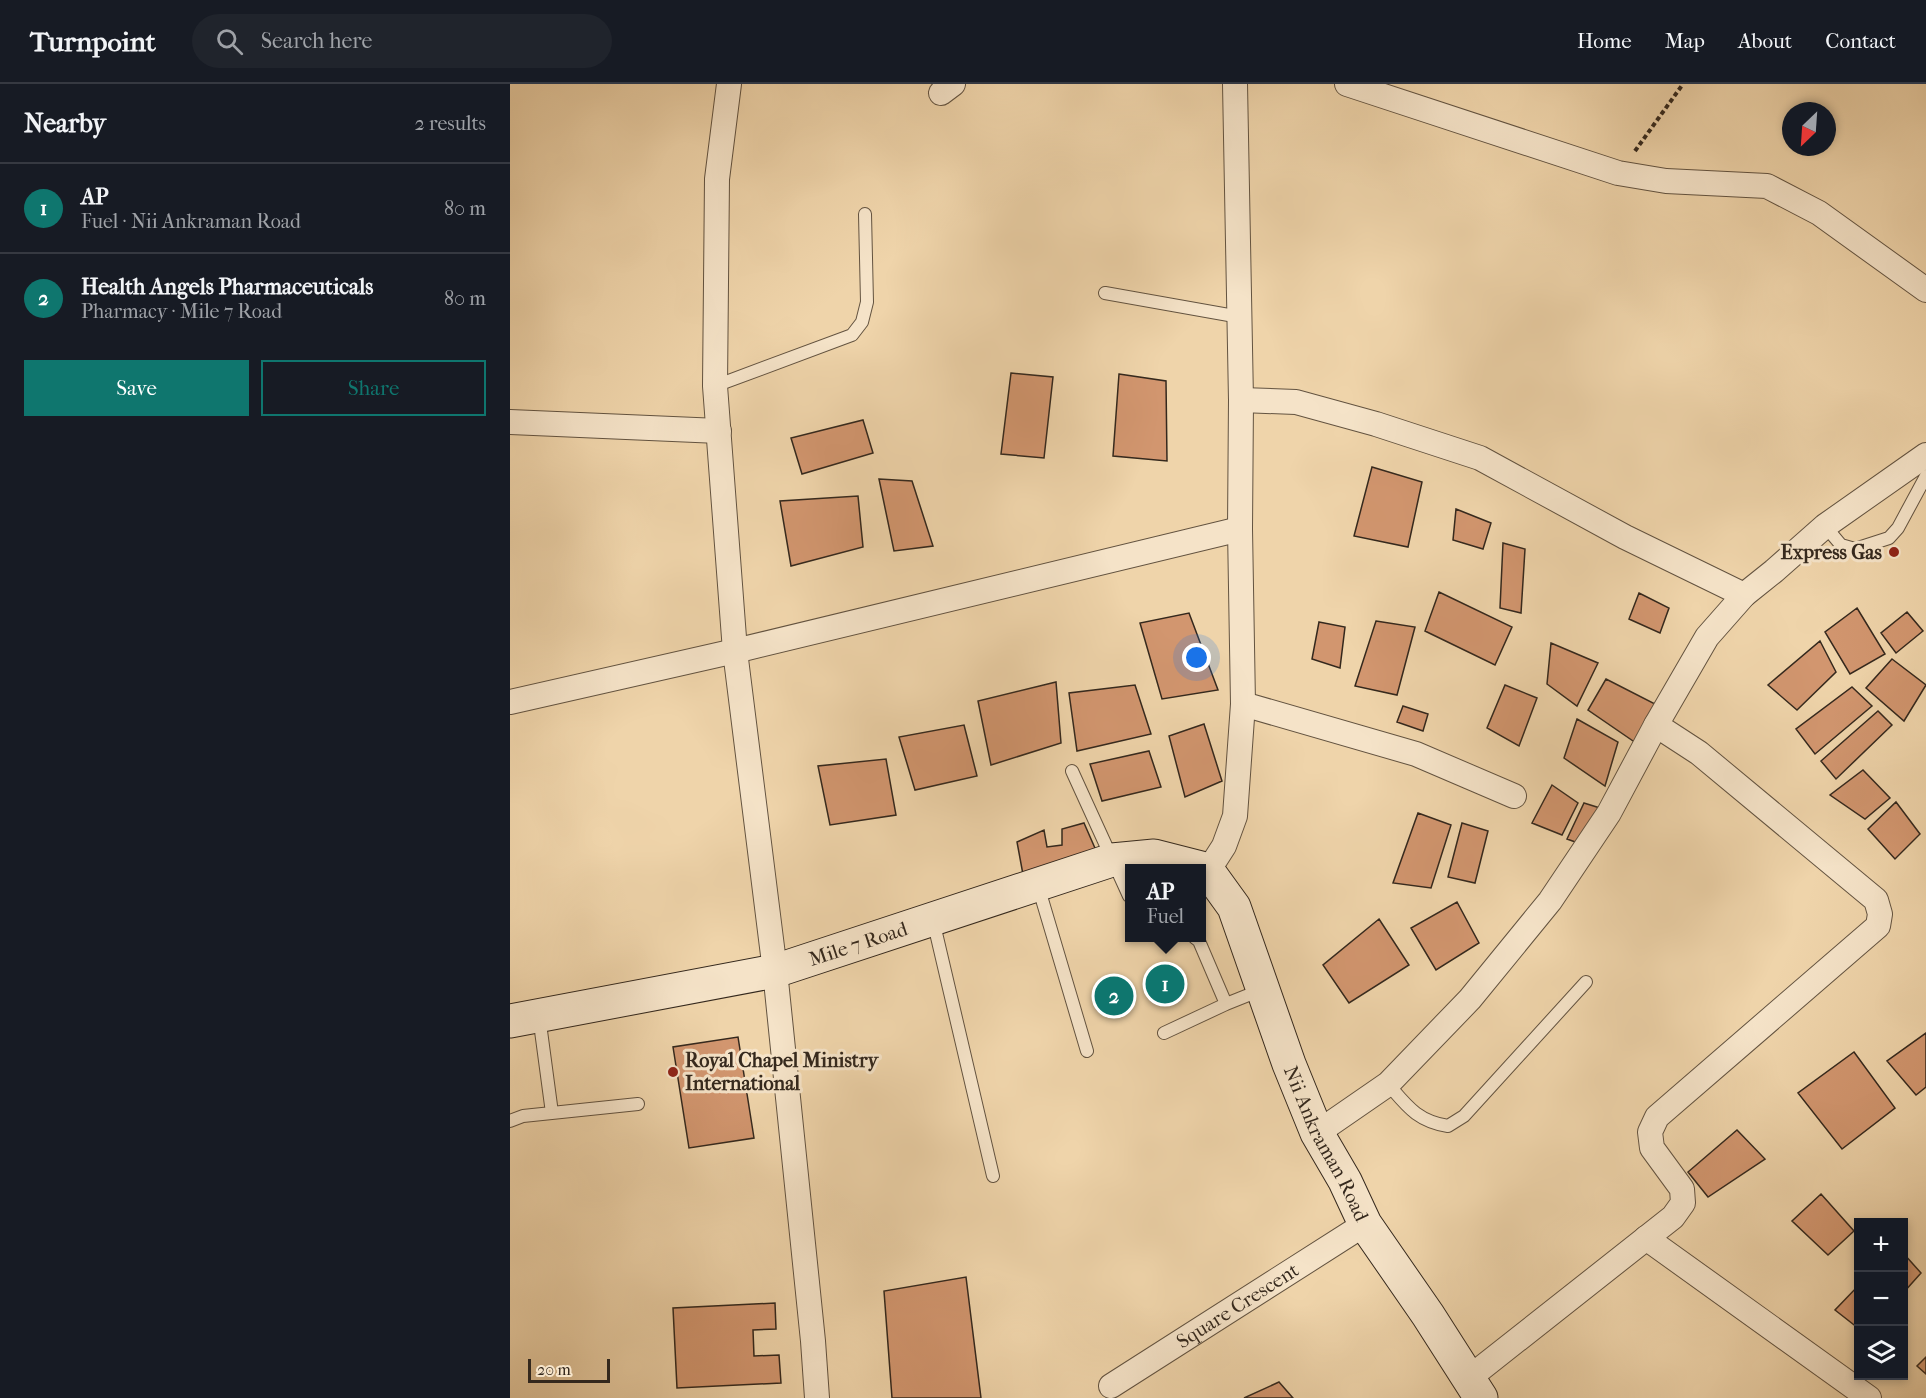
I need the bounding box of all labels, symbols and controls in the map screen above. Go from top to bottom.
search box [192,14,612,68]
text: Turnpoint [30,25,156,58]
icon: search [213,25,246,58]
text: Search here [261,28,372,54]
text: Home [1577,29,1632,53]
text: Map [1665,29,1705,53]
text: About [1738,29,1792,53]
text: Contact [1825,29,1896,53]
north arrow [1782,102,1836,156]
text: Nearby [24,108,106,139]
text: 2 results [415,112,486,135]
text: AP [81,184,109,210]
text: 1 [40,197,47,220]
text: 80 m [444,197,486,220]
text: Fuel · Nii Ankraman Road [81,210,301,233]
text: Health Angels Pharmaceuticals [81,274,373,300]
text: 2 [38,287,49,310]
text: 80 m [444,287,486,310]
text: Pharmacy · Mile 7 Road [81,300,282,323]
button: Save [24,360,249,416]
button: Share [261,360,486,416]
place label: Express Gas [1781,541,1883,564]
marker: Express Gas [1887,545,1901,559]
your location [1182,643,1211,672]
popup [1125,864,1206,942]
text: AP [1147,879,1174,905]
text: Fuel [1147,905,1184,928]
street label: Mile 7 Road [806,916,911,971]
pin: 1 [1146,962,1184,1006]
pin: 2 [1094,974,1134,1018]
place label: Royal Chapel Ministry International [685,1049,879,1095]
street label: Nii Ankraman Road [1279,1062,1374,1226]
marker: Royal Chapel Ministry International [666,1065,680,1079]
map controls [1854,1218,1908,1380]
button: + [1854,1218,1908,1272]
street label: Square Crescent [1172,1258,1303,1353]
button: − [1854,1272,1908,1326]
button: layers [1854,1326,1908,1380]
scale bar [528,1356,610,1384]
text: 20 m [537,1360,571,1379]

